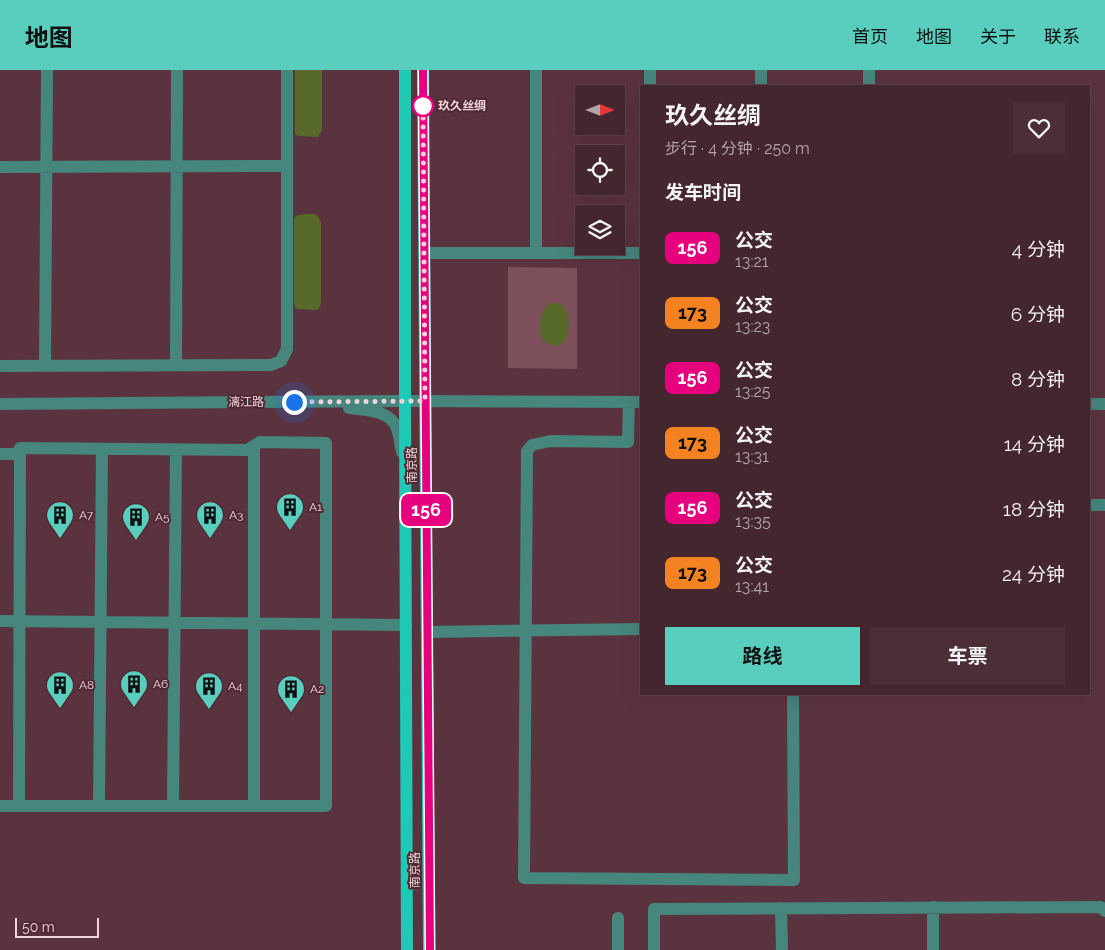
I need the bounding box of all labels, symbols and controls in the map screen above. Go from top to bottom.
text: 地图 [25,23,73,52]
text: 首页 [852,26,888,47]
text: 地图 [916,26,952,47]
text: 关于 [980,26,1016,47]
text: 联系 [1044,26,1080,47]
north arrow [575,85,625,135]
map controls [575,85,625,255]
marker: 玖久丝绸 [412,95,434,117]
place label: 玖久丝绸 [438,99,486,113]
text: 玖久丝绸 [665,101,761,130]
button: heart [1013,102,1065,154]
text: 步行 · 4 分钟 · 250 m [665,139,810,158]
button: locate [575,145,625,195]
text: 发车时间 [665,181,741,203]
button: layers [575,205,625,255]
text: 公交 [735,229,773,251]
text: 156 [678,237,707,258]
text: 4 分钟 [1012,238,1065,260]
text: 13:21 [735,252,769,271]
text: 公交 [735,294,773,316]
text: 173 [678,302,707,323]
text: 6 分钟 [1011,303,1065,325]
text: 13:23 [735,317,770,336]
text: 公交 [735,359,773,381]
text: 156 [678,367,707,388]
text: 8 分钟 [1011,368,1065,390]
text: 13:25 [735,382,770,401]
your location [282,390,307,415]
street label: 漓江路 [228,395,264,409]
text: 公交 [735,424,773,446]
text: 173 [678,432,707,453]
text: 14 分钟 [1004,433,1065,455]
street label: 南京路 [405,447,419,483]
text: 13:31 [735,447,769,466]
text: 公交 [735,489,773,511]
building icon: A1 [275,492,305,531]
line badge: 156 [397,494,455,526]
text: 156 [678,497,707,518]
text: 18 分钟 [1003,498,1065,520]
text: 156 [411,499,441,520]
building icon: A7 [45,500,75,539]
building icon: A3 [195,500,225,539]
place label: A1 [309,500,322,514]
building icon: A5 [121,502,151,541]
place label: A7 [79,508,94,522]
place label: A3 [229,508,244,522]
place label: A5 [155,510,170,524]
text: 13:35 [735,512,771,531]
text: 公交 [735,554,773,576]
text: 173 [678,562,707,583]
text: 24 分钟 [1002,563,1065,585]
text: 13:41 [735,577,769,596]
button: 路线 [665,627,860,685]
button: 车票 [870,627,1065,685]
building icon: A6 [119,669,149,708]
building icon: A8 [45,670,75,709]
building icon: A4 [194,671,224,710]
building icon: A2 [276,674,306,713]
place label: A6 [153,677,168,691]
place label: A8 [79,678,94,692]
place label: A4 [228,679,243,693]
place label: A2 [310,682,324,696]
street label: 南京路 [408,852,422,888]
scale bar [15,915,99,938]
text: 50 m [22,919,55,935]

